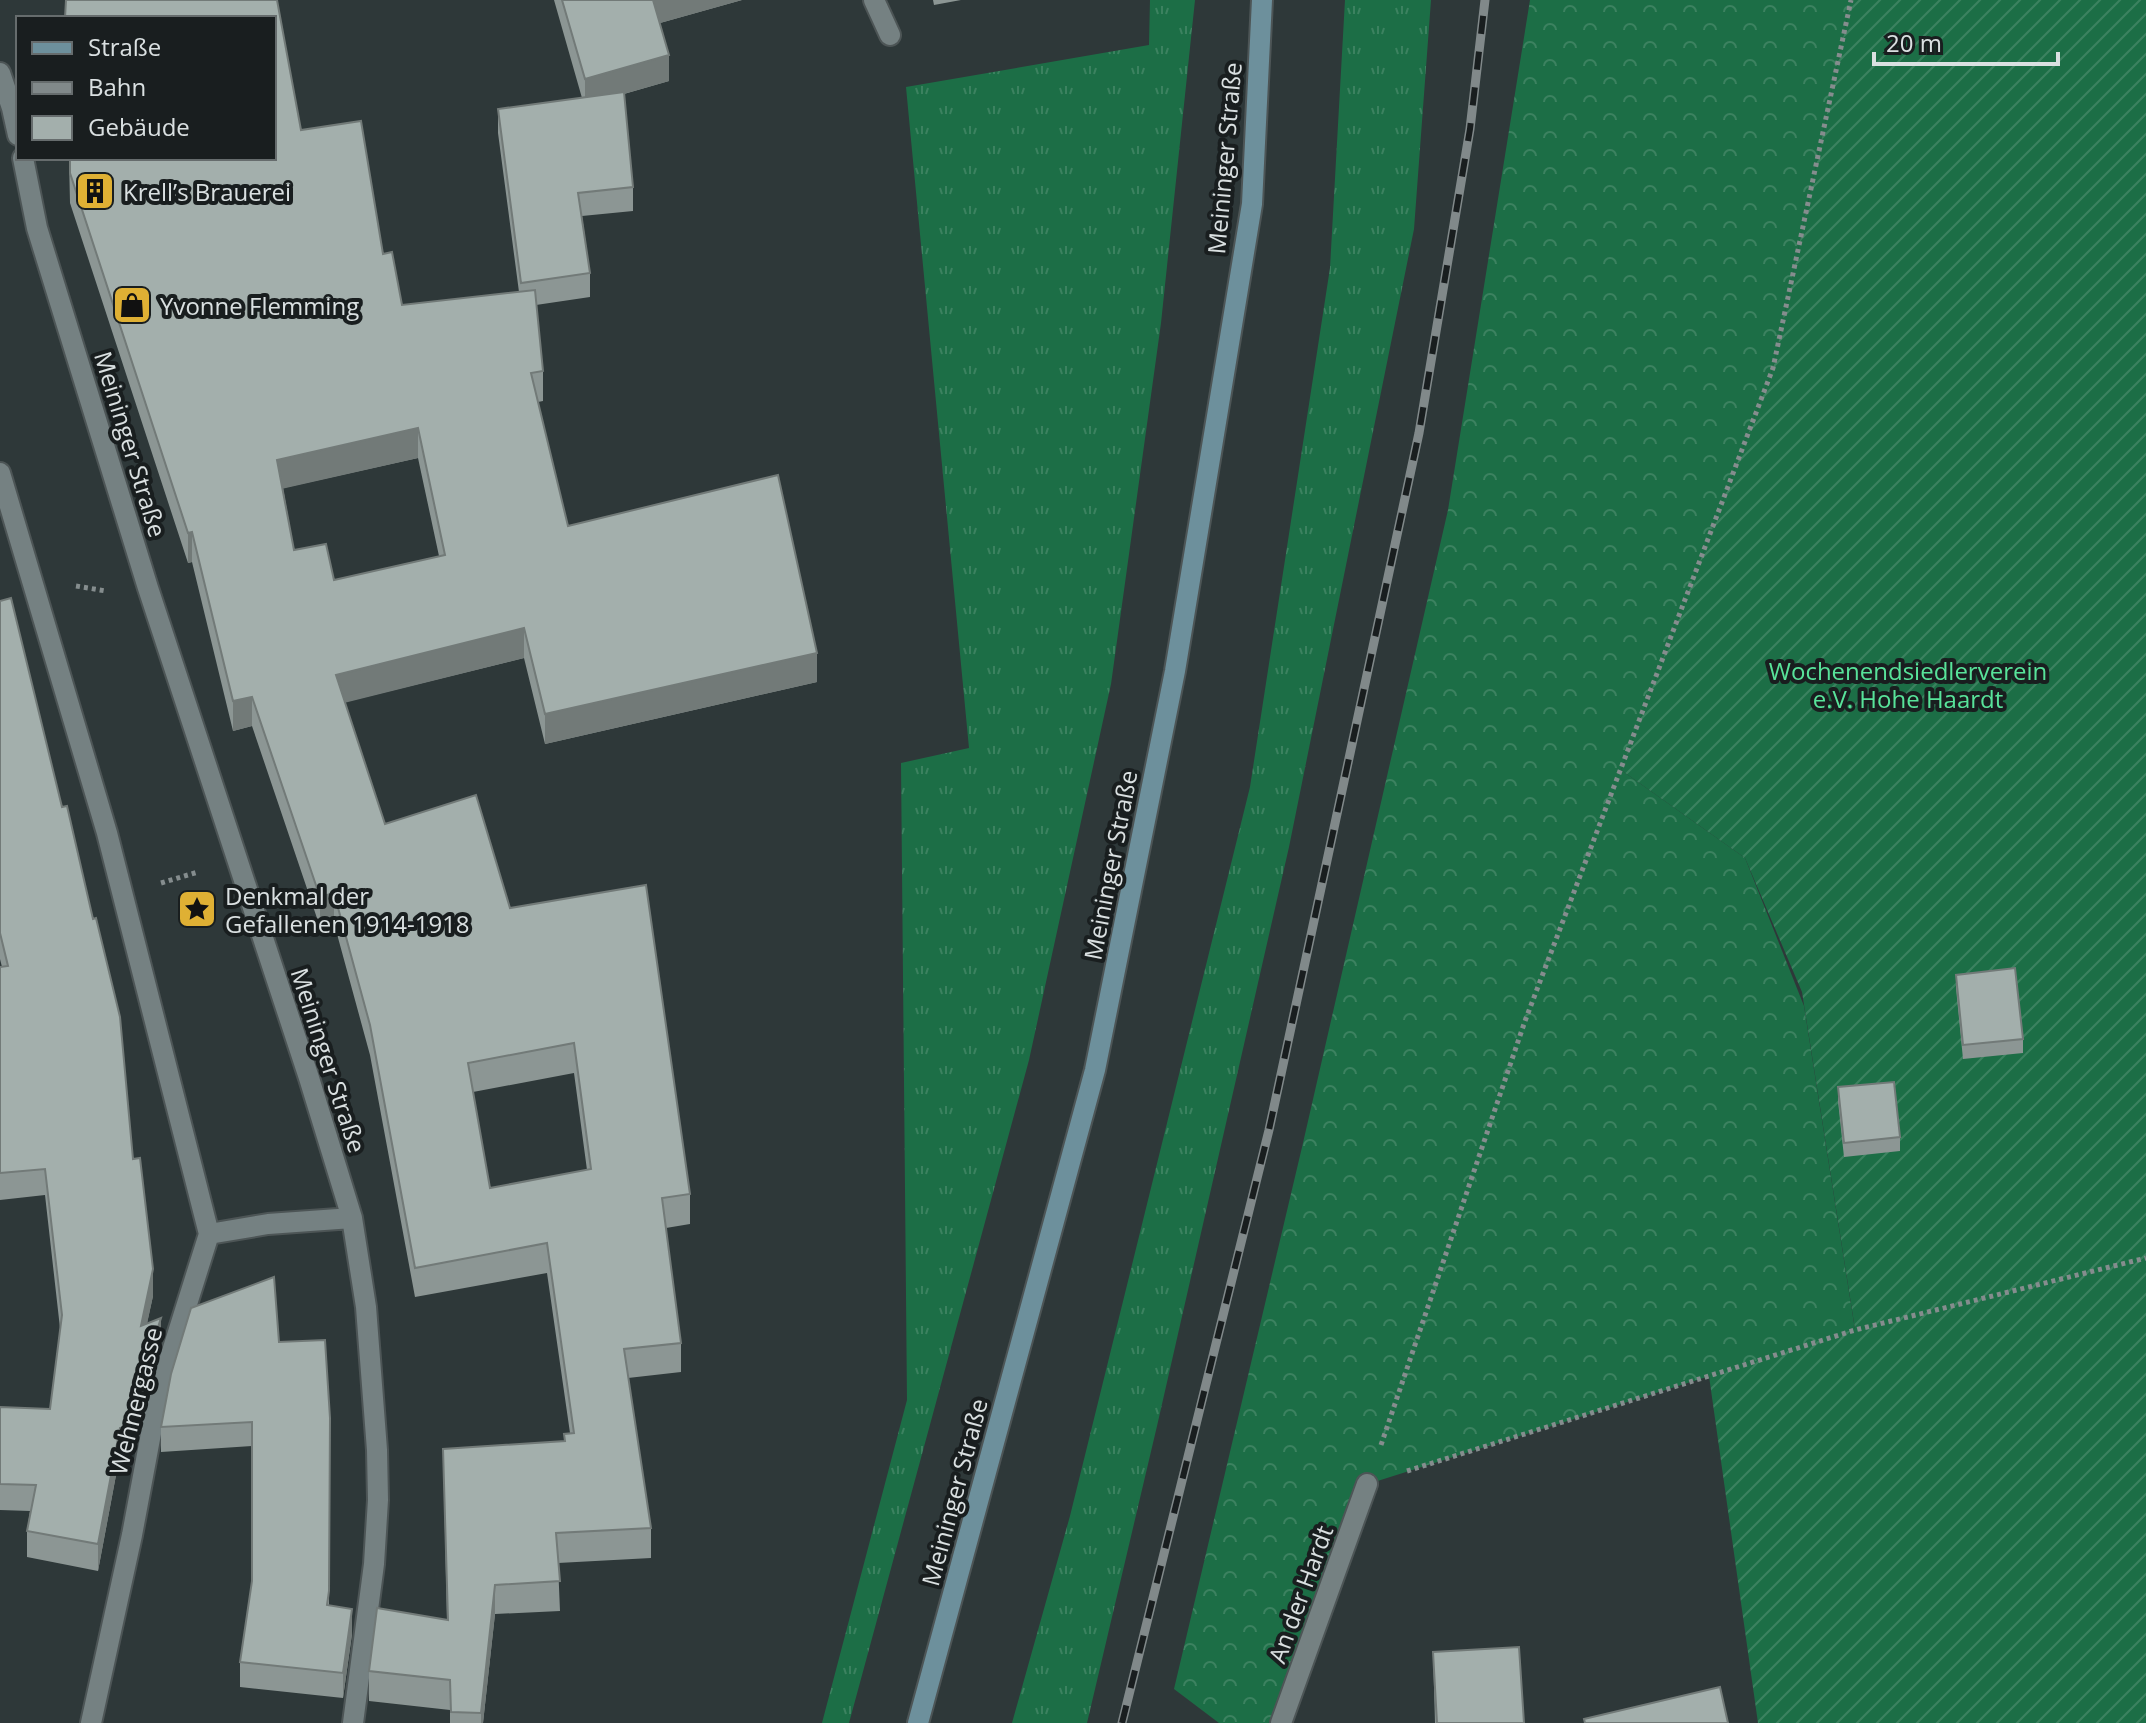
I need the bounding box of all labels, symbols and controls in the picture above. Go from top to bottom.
legend [16,16,276,160]
scale bar [1874,16,2058,66]
text: 20 m [1886,26,1942,59]
text: Straße [88,30,161,63]
street label: Meininger Straße [1199,61,1249,255]
text: Bahn [88,70,146,103]
text: Gebäude [88,110,190,143]
building icon: Krell’s Brauerei [74,170,116,212]
place label: Krell’s Brauerei [123,175,291,208]
shop icon: Yvonne Flemming [111,284,153,326]
place label: Yvonne Flemming [160,289,359,322]
street label: Meininger Straße [87,347,175,541]
park label: Wochenendsiedlerverein e.V. Hohe Haardt [1769,654,2047,715]
street label: Meininger Straße [1075,767,1145,963]
place label: Denkmal der Gefallenen 1914-1918 [225,879,470,940]
place icon: Denkmal der Gefallenen 1914-1918 [176,888,218,930]
street label: Meininger Straße [284,963,374,1157]
street label: Wehnergasse [101,1324,169,1478]
street label: Meininger Straße [913,1395,995,1589]
street label: An der Hardt [1260,1521,1340,1667]

